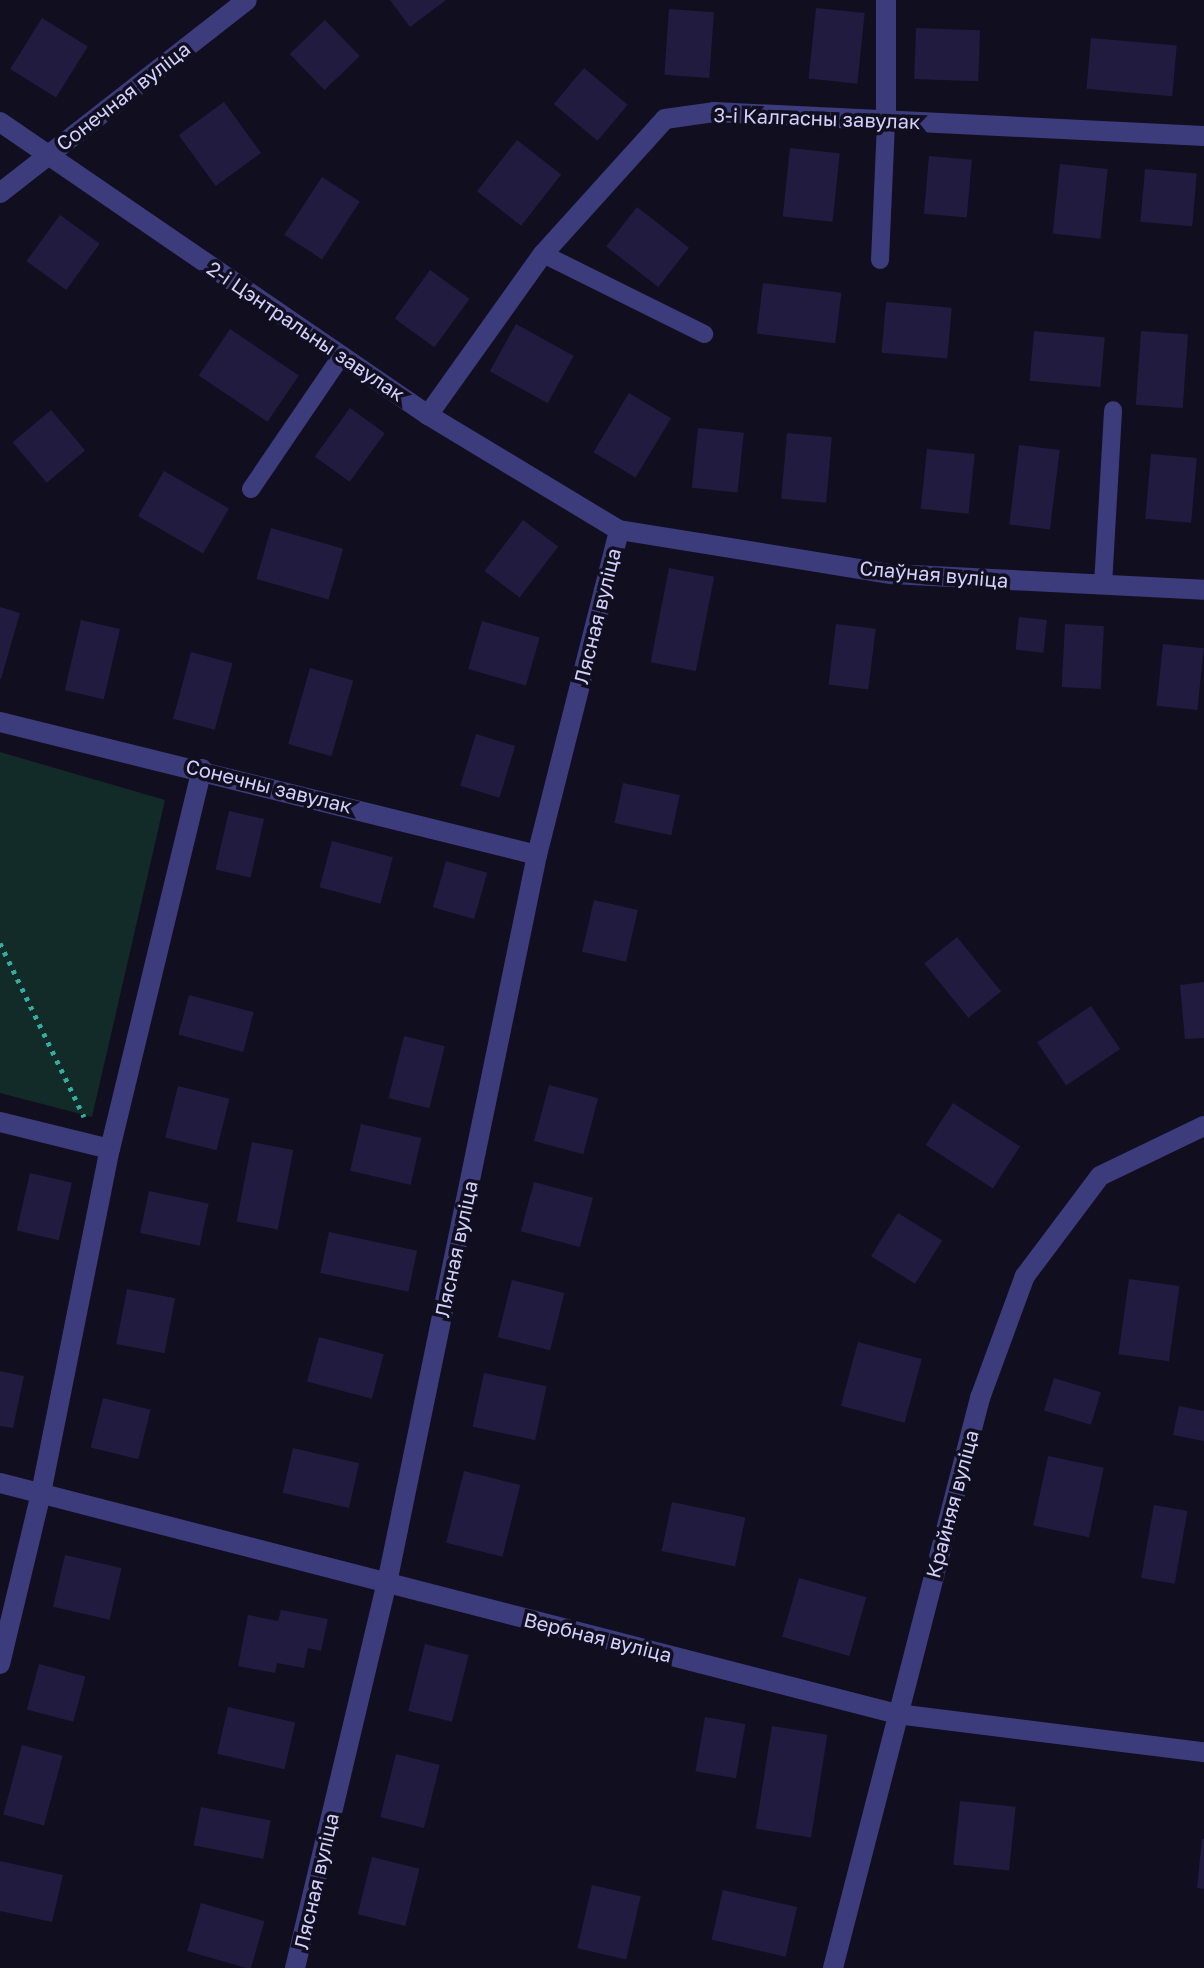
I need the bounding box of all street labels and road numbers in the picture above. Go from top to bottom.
street label: Сонечная вуліца [51,36,195,156]
street label: 3-і Калгасны завулак [713,102,921,134]
street label: 2-і Цэнтральны завулак [203,256,409,406]
street label: Лясная вуліца [569,546,625,686]
street label: Слаўная вуліца [859,556,1009,592]
street label: Сонечны завулак [183,754,355,818]
street label: Лясная вуліца [430,1178,482,1320]
street label: Крайняя вуліца [921,1427,983,1581]
street label: Вербная вуліца [521,1607,675,1667]
street label: Лясная вуліца [289,1811,343,1951]

